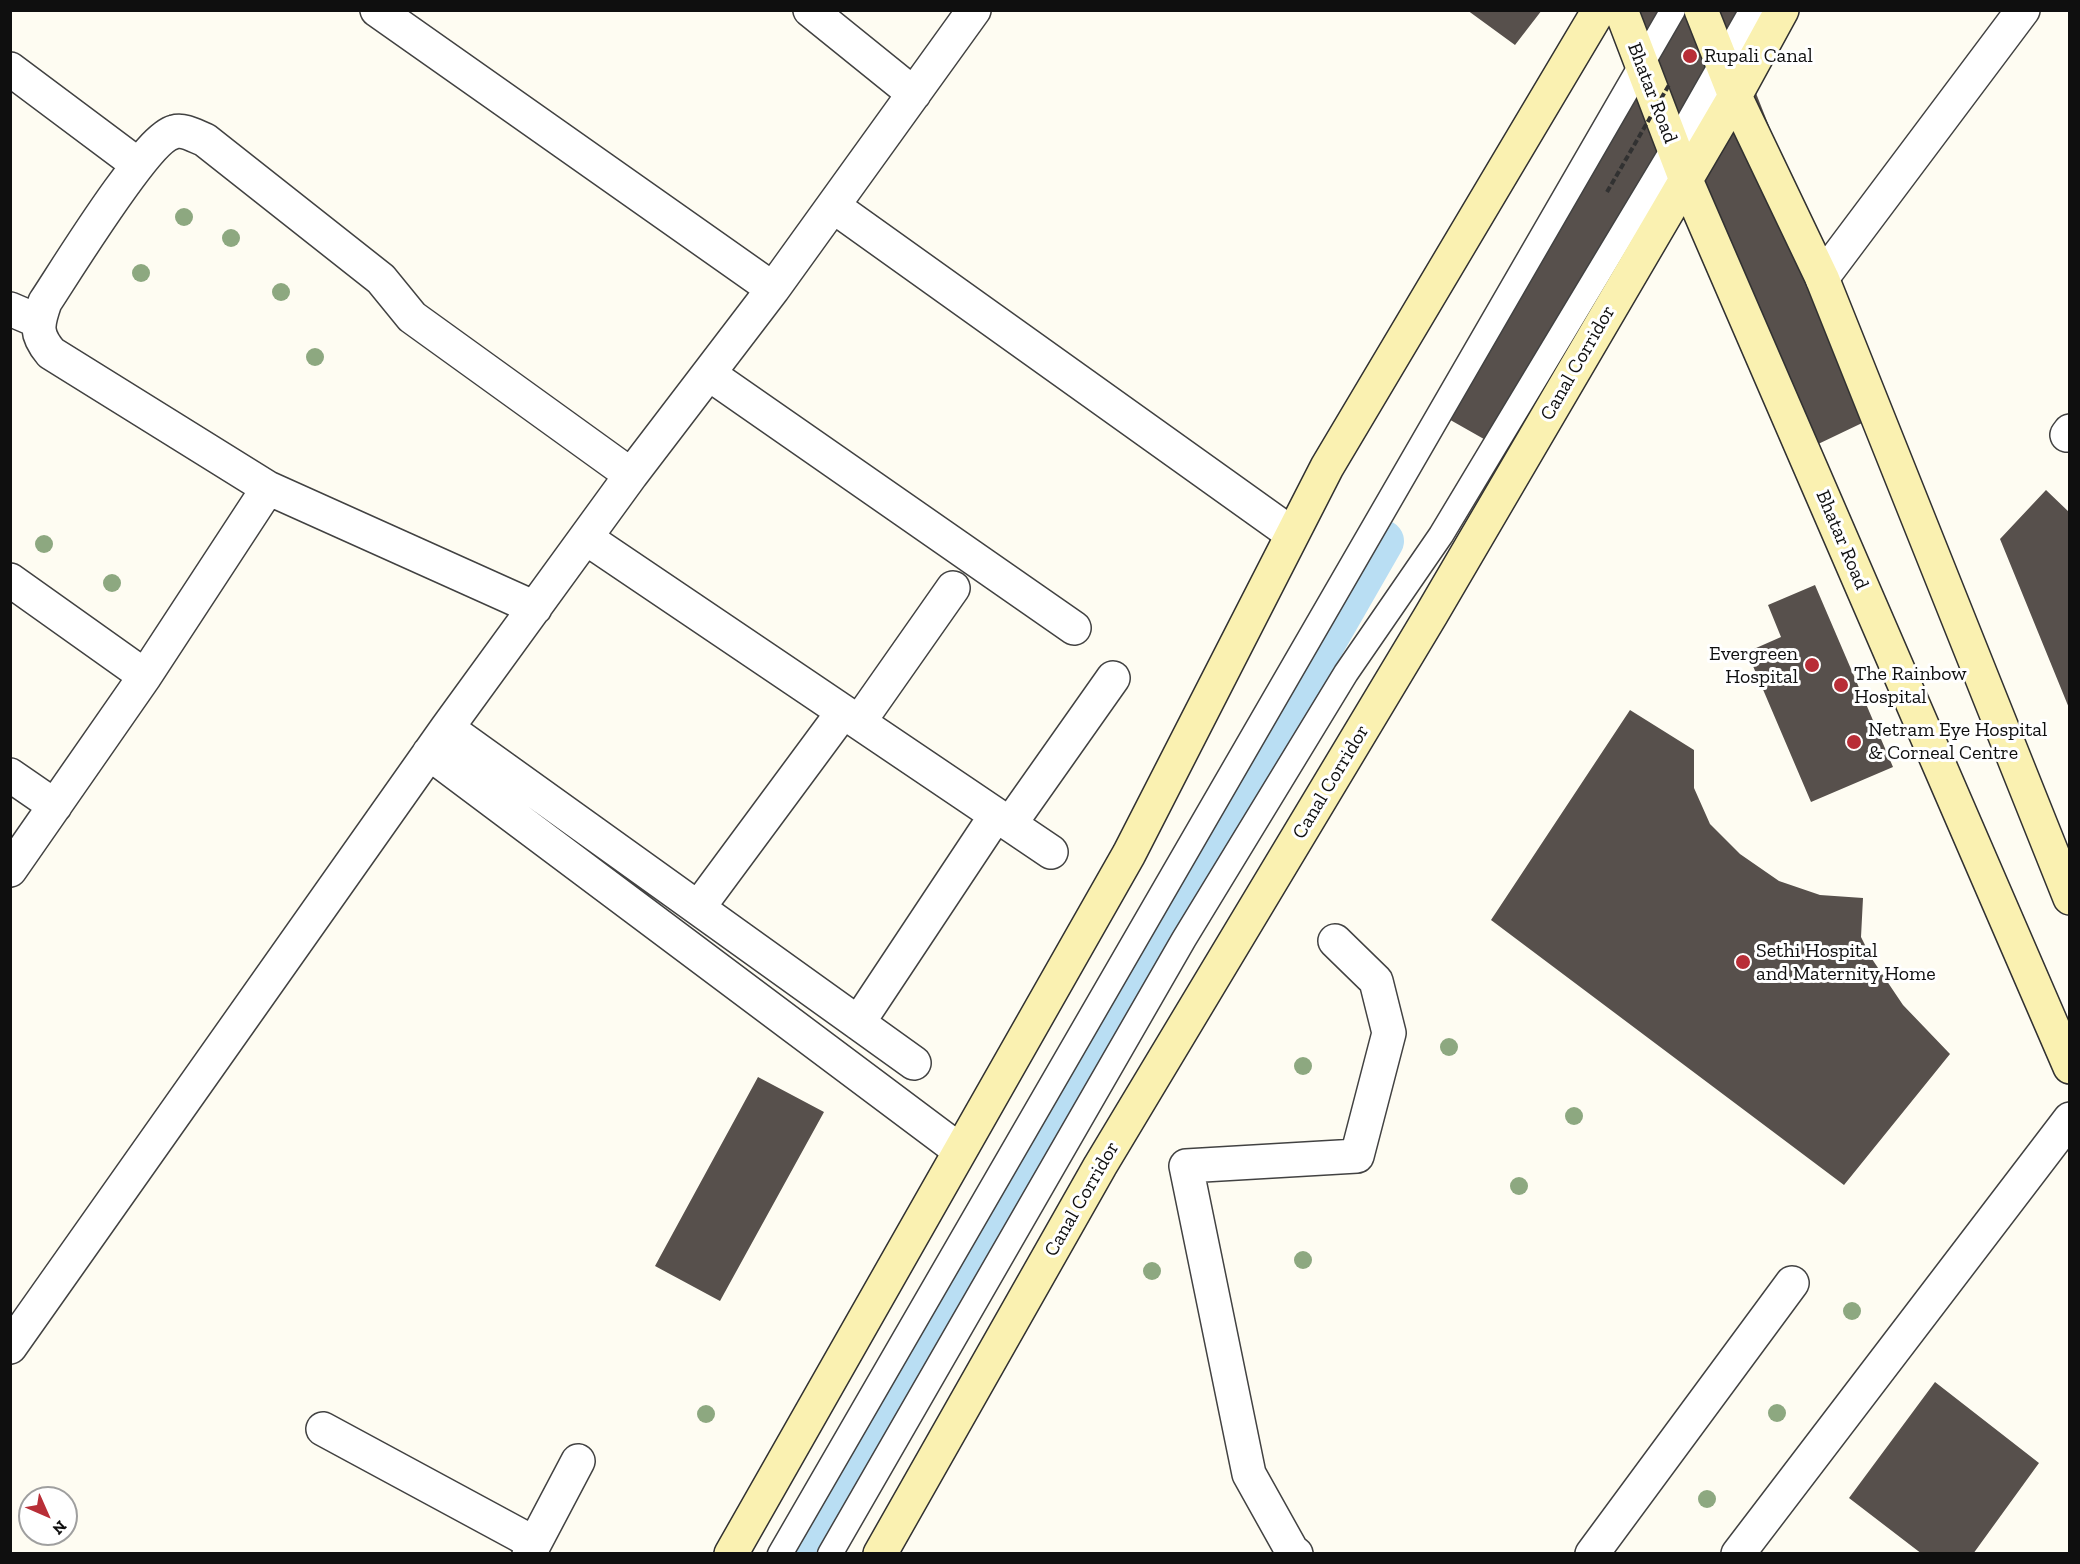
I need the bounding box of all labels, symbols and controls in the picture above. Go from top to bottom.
street label: Bhatar Road [1622,39,1682,147]
place label: Rupali Canal [1704,44,1813,68]
marker: Rupali Canal [1681,47,1699,65]
street label: Canal Corridor [1535,301,1621,425]
street label: Bhatar Road [1810,487,1874,593]
place label: Evergreen Hospital [1709,642,1798,689]
marker: Evergreen Hospital [1803,656,1821,674]
place label: The Rainbow Hospital [1854,662,1967,709]
marker: The Rainbow Hospital [1832,676,1850,694]
place label: Netram Eye Hospital & Corneal Centre [1868,718,2047,765]
street label: Canal Corridor [1288,721,1374,843]
marker: Netram Eye Hospital & Corneal Centre [1845,733,1863,751]
place label: Sethi Hospital and Maternity Home [1756,939,1936,986]
marker: Sethi Hospital and Maternity Home [1734,953,1752,971]
street label: Canal Corridor [1039,1137,1125,1261]
north arrow [18,1486,78,1546]
text: N [49,1517,71,1539]

